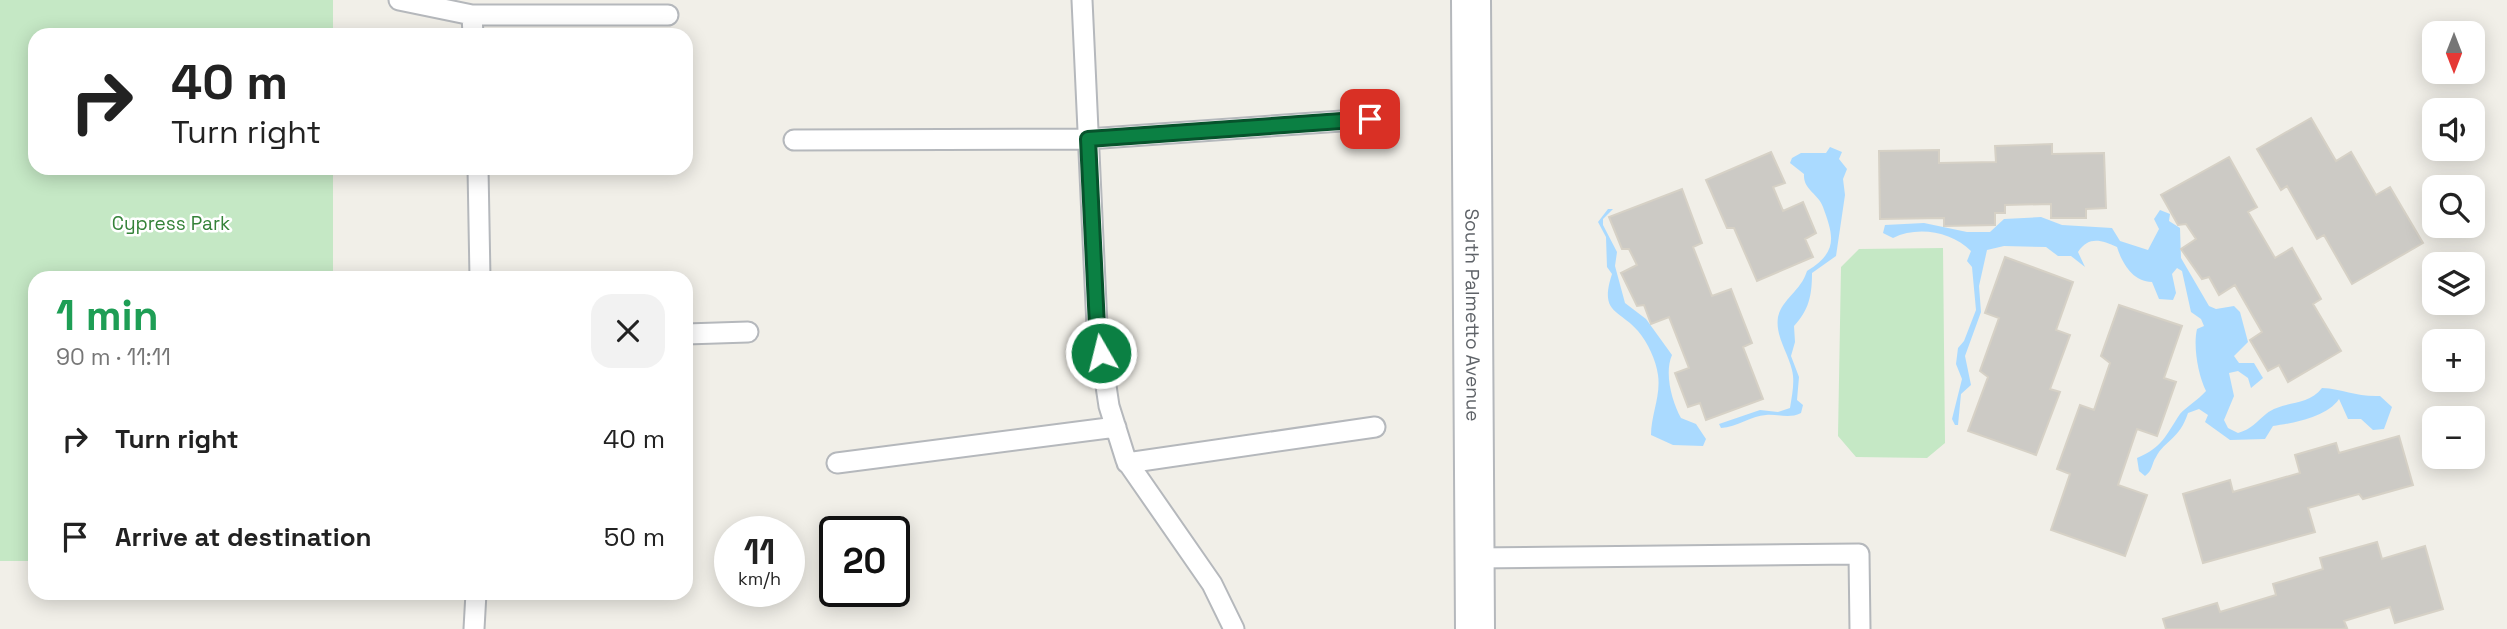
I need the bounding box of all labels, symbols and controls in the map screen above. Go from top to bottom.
north arrow [2422,21,2485,84]
map controls [2422,21,2485,469]
text: 40 m [171,51,288,113]
icon: right [56,56,147,147]
pin [1340,89,1400,149]
button: sound [2422,98,2485,161]
icon: arrive [1351,100,1389,138]
text: Turn right [171,112,321,152]
button: search [2422,175,2485,238]
street label: South Palmetto Avenue [1459,208,1486,422]
park label: Cypress Park [112,211,230,236]
button: layers [2422,252,2485,315]
text: 1 min [56,289,159,342]
button: close [591,294,665,368]
position arrow [1064,316,1138,390]
button: + [2422,329,2485,392]
text: 90 m · 11:11 [56,342,171,372]
button: − [2422,406,2485,469]
icon: right [56,420,94,458]
text: Turn right [115,422,239,456]
text: 40 m [603,422,665,456]
speed limit sign: 20 [819,516,910,607]
icon: arrive [56,518,94,556]
text: Arrive at destination [115,520,372,554]
text: 50 m [604,520,665,554]
text: 11 [744,530,775,574]
text: km/h [738,567,781,590]

